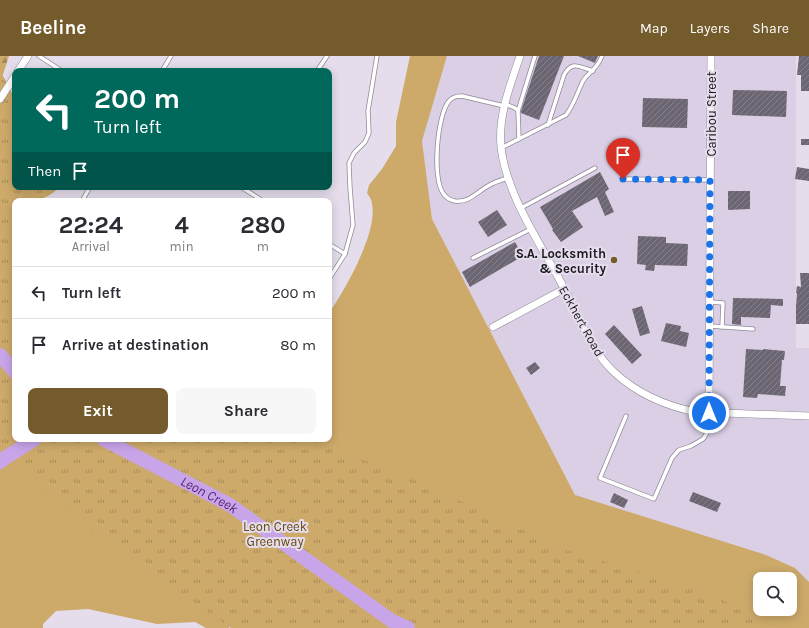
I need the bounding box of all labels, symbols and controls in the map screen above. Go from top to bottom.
text: Beeline [20,17,86,39]
text: Map [640,20,668,37]
text: Layers [690,20,730,37]
text: Share [752,20,789,37]
street label: Caribou Street [704,71,719,157]
text: 200 m [94,82,180,115]
icon: left [28,84,80,136]
text: Turn left [94,116,162,138]
pin [606,138,640,179]
icon: arrive [612,144,634,166]
icon: arrive [69,160,91,182]
text: Then [28,162,61,180]
text: 22:24 [59,211,123,239]
text: 4 [174,211,189,239]
text: 280 [240,211,285,239]
text: Arrival [72,239,110,254]
text: min [170,239,193,254]
text: m [257,239,269,254]
place label: S.A. Locksmith & Security [516,246,606,276]
marker: S.A. Locksmith & Security [609,255,619,265]
icon: left [28,282,50,304]
street label: Eckhert Road [556,283,607,359]
text: Turn left [62,284,121,302]
text: 200 m [272,284,316,302]
icon: arrive [28,334,50,356]
text: Arrive at destination [62,336,209,354]
text: 80 m [280,336,316,354]
button: Exit [28,388,168,434]
button: Share [176,388,316,434]
position arrow [688,392,730,434]
water label: Leon Creek [178,473,242,518]
park label: Leon Creek Greenway [243,519,307,549]
map controls [753,572,797,616]
button: search [753,572,797,616]

